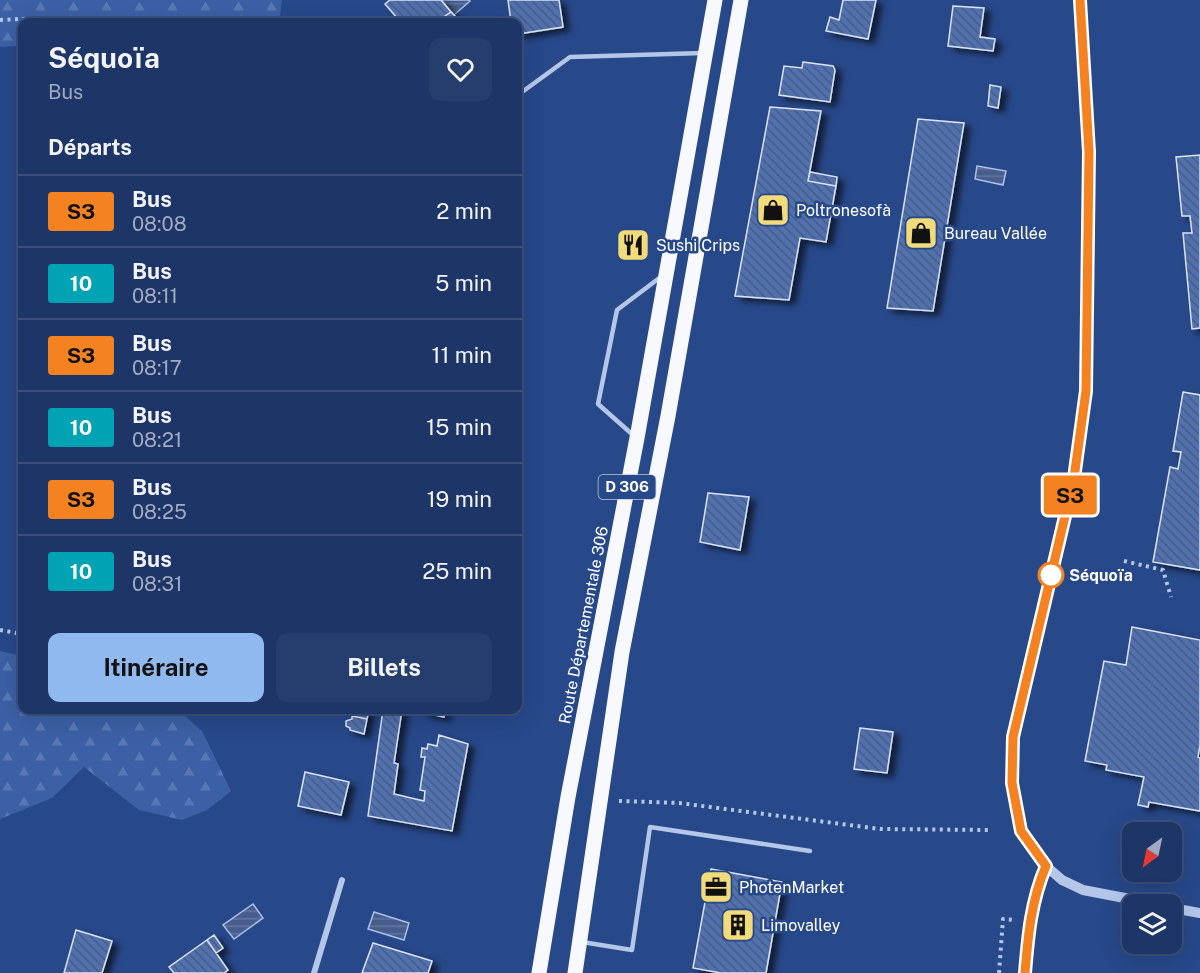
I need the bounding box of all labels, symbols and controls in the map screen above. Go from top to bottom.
button: heart [429,38,492,101]
text: Séquoïa [48,41,160,74]
text: Bus [48,80,83,104]
text: Départs [48,134,132,160]
text: Bus [132,186,172,212]
shop icon: Poltronesofà [755,192,791,228]
text: 2 min [436,198,492,224]
text: S3 [67,199,95,224]
place label: Poltronesofà [796,201,891,220]
text: 08:08 [132,212,187,236]
shop icon: Bureau Vallée [903,215,939,251]
place label: Bureau Vallée [944,224,1047,243]
restaurant icon: Sushi Crips [615,227,651,263]
place label: Sushi Crips [656,236,740,255]
text: Bus [132,258,172,284]
text: 5 min [435,270,492,296]
text: 10 [70,271,92,296]
text: 08:11 [132,284,178,308]
text: Bus [132,330,172,356]
text: 11 min [431,342,492,368]
text: S3 [67,343,95,368]
text: 08:17 [132,356,182,380]
text: Bus [132,402,172,428]
text: 15 min [426,414,492,440]
text: 10 [70,415,92,440]
text: 08:21 [132,428,182,452]
text: Bus [132,474,172,500]
road number: D 306 [598,475,656,499]
line badge: S3 [1043,476,1097,514]
text: S3 [1056,483,1084,508]
text: 19 min [427,486,492,512]
text: S3 [67,487,95,512]
text: 08:25 [132,500,187,524]
street label: Route Départementale 306 [555,525,612,726]
text: Bus [132,546,172,572]
text: 25 min [422,558,492,584]
text: 10 [70,559,92,584]
marker: Séquoïa [1038,562,1064,588]
place label: Séquoïa [1069,566,1133,585]
text: 08:31 [132,572,182,596]
button: Itinéraire [48,633,264,702]
button: Billets [276,633,492,702]
north arrow [1122,822,1182,882]
map controls [1122,822,1182,954]
office icon: PhotenMarket [698,869,734,905]
place label: PhotenMarket [739,878,844,897]
button: layers [1122,894,1182,954]
building icon: Limovalley [720,907,756,943]
place label: Limovalley [761,916,841,935]

